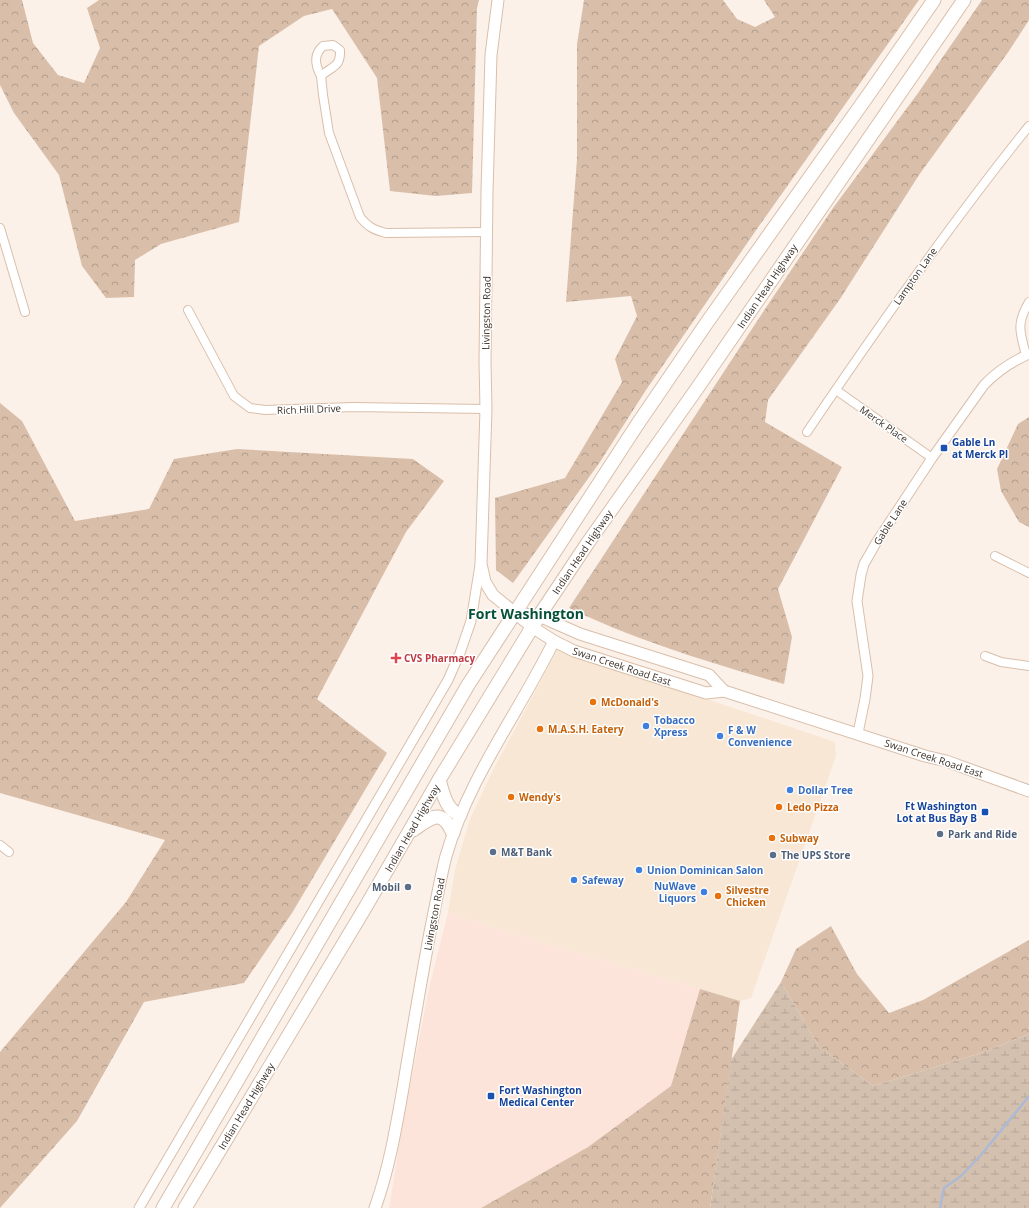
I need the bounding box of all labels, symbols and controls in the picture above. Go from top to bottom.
street label: Indian Head Highway [734,240,801,331]
street label: Lampton Lane [890,244,940,307]
street label: Livingston Road [478,276,494,350]
street label: Rich Hill Drive [277,401,342,417]
street label: Merck Place [857,402,911,446]
place label: Gable Ln at Merck Pl [952,435,1008,461]
marker: Gable Ln at Merck Pl [939,443,949,453]
street label: Gable Lane [870,496,910,548]
street label: Indian Head Highway [549,506,616,597]
district label: Fort Washington [468,604,584,623]
street label: Swan Creek Road East [571,643,674,689]
place label: CVS Pharmacy [404,651,475,665]
marker: CVS Pharmacy [391,653,401,663]
place label: McDonald's [601,695,659,709]
marker: McDonald's [588,697,598,707]
place label: Tobacco Xpress [654,713,695,739]
marker: Tobacco Xpress [641,721,651,731]
place label: M.A.S.H. Eatery [548,722,624,736]
place label: F & W Convenience [728,723,792,749]
marker: M.A.S.H. Eatery [535,724,545,734]
marker: F & W Convenience [715,731,725,741]
street label: Swan Creek Road East [883,735,986,781]
street label: Indian Head Highway [381,781,443,874]
place label: Dollar Tree [798,783,853,797]
marker: Dollar Tree [785,785,795,795]
place label: Wendy's [519,790,561,804]
marker: Wendy's [506,792,516,802]
place label: Ft Washington Lot at Bus Bay B [897,799,977,825]
place label: Ledo Pizza [787,800,839,814]
marker: Ledo Pizza [774,802,784,812]
marker: Ft Washington Lot at Bus Bay B [980,807,990,817]
place label: Park and Ride [948,827,1017,841]
marker: Park and Ride [935,829,945,839]
place label: Subway [780,831,819,845]
marker: Subway [767,833,777,843]
place label: M&T Bank [501,845,553,859]
marker: M&T Bank [488,847,498,857]
place label: The UPS Store [781,848,850,862]
marker: The UPS Store [768,850,778,860]
place label: Union Dominican Salon [647,863,763,877]
marker: Union Dominican Salon [634,865,644,875]
place label: Safeway [582,873,624,887]
marker: Safeway [569,875,579,885]
street label: Livingston Road [420,876,448,952]
place label: NuWave Liquors [654,879,696,905]
place label: Mobil [372,880,400,894]
marker: Mobil [403,882,413,892]
place label: Silvestre Chicken [726,883,769,909]
marker: NuWave Liquors [699,887,709,897]
marker: Silvestre Chicken [713,891,723,901]
street label: Indian Head Highway [215,1059,278,1152]
place label: Fort Washington Medical Center [499,1083,582,1109]
marker: Fort Washington Medical Center [486,1091,496,1101]

